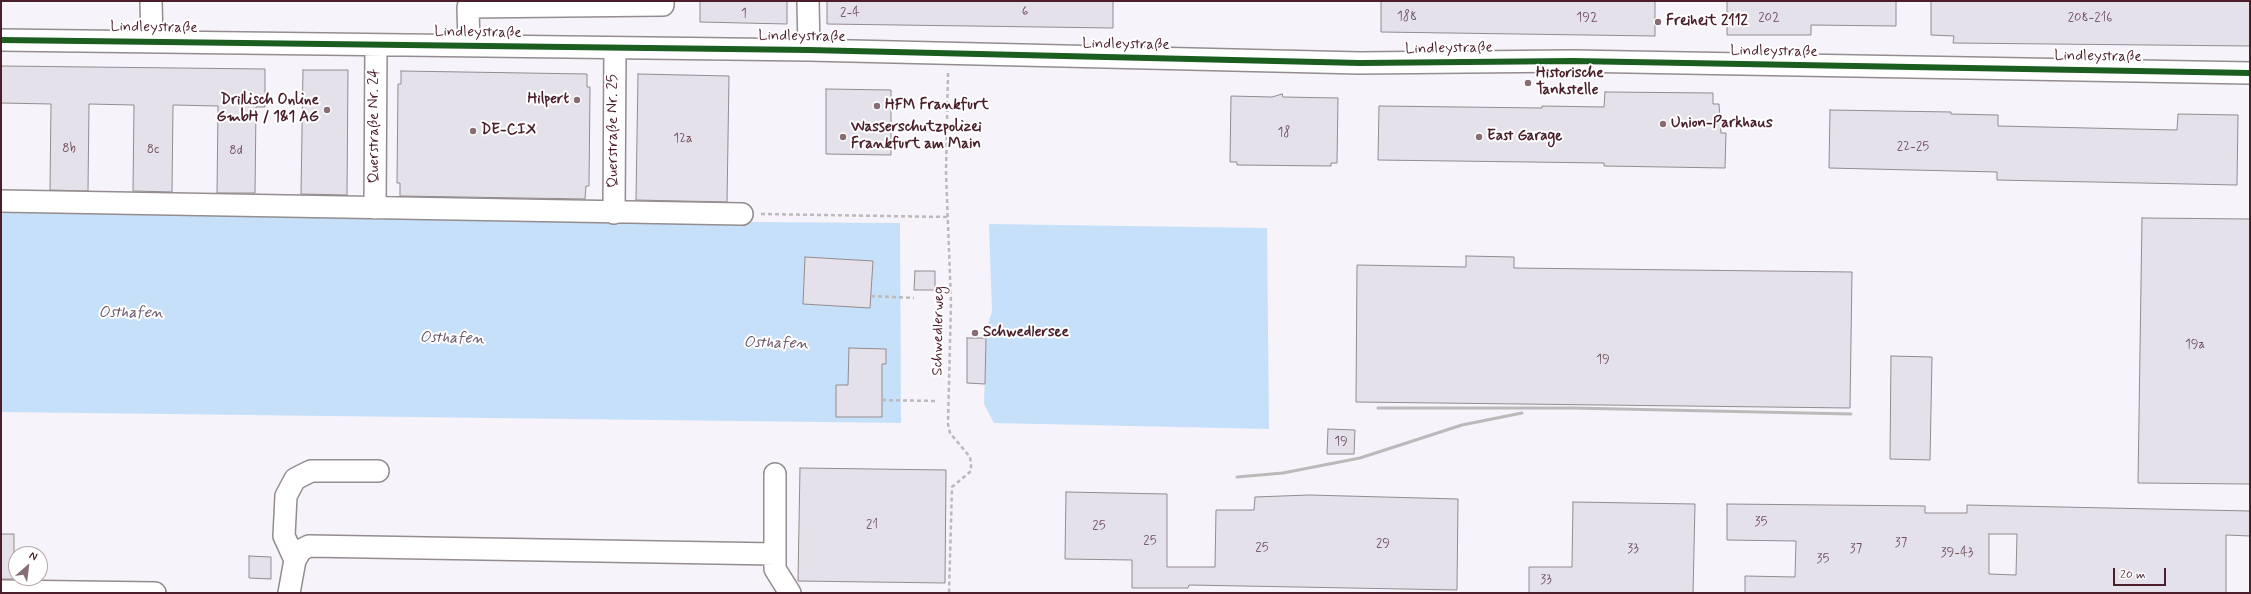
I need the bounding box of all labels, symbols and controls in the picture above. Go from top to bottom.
house number: 6 [1022,4,1028,20]
house number: 2-4 [840,5,860,21]
house number: 1 [741,6,747,22]
house number: 188 [1397,9,1417,25]
house number: 192 [1576,10,1598,26]
house number: 202 [1758,10,1780,26]
house number: 208-216 [2068,10,2112,26]
place label: Freiheit 2112 [1666,13,1748,31]
marker: Freiheit 2112 [1653,17,1663,27]
street label: Lindleystraße [110,18,198,38]
street label: Lindleystraße [434,23,522,43]
street label: Lindleystraße [758,27,846,47]
street label: Lindleystraße [1082,35,1170,55]
street label: Lindleystraße [1405,39,1493,59]
street label: Lindleystraße [1730,42,1818,62]
street label: Lindleystraße [2054,47,2142,67]
place label: Historische Tankstelle [1536,65,1604,100]
street label: Querstraße Nr. 24 [366,69,384,183]
street label: Querstraße Nr. 25 [605,74,623,188]
marker: Historische Tankstelle [1523,78,1533,88]
place label: Hilpert [528,91,569,109]
place label: Drillisch Online GmbH / 1&1 AG [217,92,319,127]
marker: Hilpert [572,95,582,105]
place label: HFM Frankfurt [885,97,989,115]
marker: HFM Frankfurt [872,101,882,111]
marker: Drillisch Online GmbH / 1&1 AG [322,105,332,115]
place label: Union-Parkhaus [1671,115,1773,133]
place label: Wasserschutzpolizei Frankfurt am Main [851,119,982,154]
marker: Union-Parkhaus [1658,119,1668,129]
place label: DE-CIX [481,122,536,140]
house number: 18 [1278,125,1290,141]
marker: DE-CIX [468,126,478,136]
place label: East Garage [1487,128,1562,146]
house number: 12a [673,131,693,147]
marker: Wasserschutzpolizei Frankfurt am Main [838,132,848,142]
marker: East Garage [1474,132,1484,142]
house number: 22-25 [1897,139,1929,155]
house number: 8b [62,141,76,157]
house number: 8c [147,142,159,158]
house number: 8d [229,143,243,159]
street label: Schwedlerweg [929,286,949,376]
water label: Osthafen [99,304,163,324]
place label: Schwedlersee [983,324,1069,342]
marker: Schwedlersee [970,328,980,338]
water label: Osthafen [419,329,485,349]
water label: Osthafen [743,334,809,354]
house number: 19a [2185,337,2205,353]
house number: 19 [1596,352,1610,368]
house number: 19 [1334,434,1348,450]
house number: 35 [1755,514,1767,530]
house number: 21 [866,517,878,533]
house number: 25 [1092,518,1106,534]
house number: 25 [1143,533,1157,549]
house number: 37 [1895,535,1907,551]
house number: 29 [1376,536,1390,552]
house number: 25 [1255,540,1269,556]
house number: 33 [1627,541,1639,557]
house number: 37 [1850,541,1862,557]
house number: 39-43 [1941,545,1973,561]
north arrow [8,546,48,586]
text: N [27,548,40,564]
house number: 35 [1817,551,1829,567]
scale bar [2115,560,2168,586]
text: 20 m [2120,567,2146,583]
house number: 33 [1540,572,1552,588]

